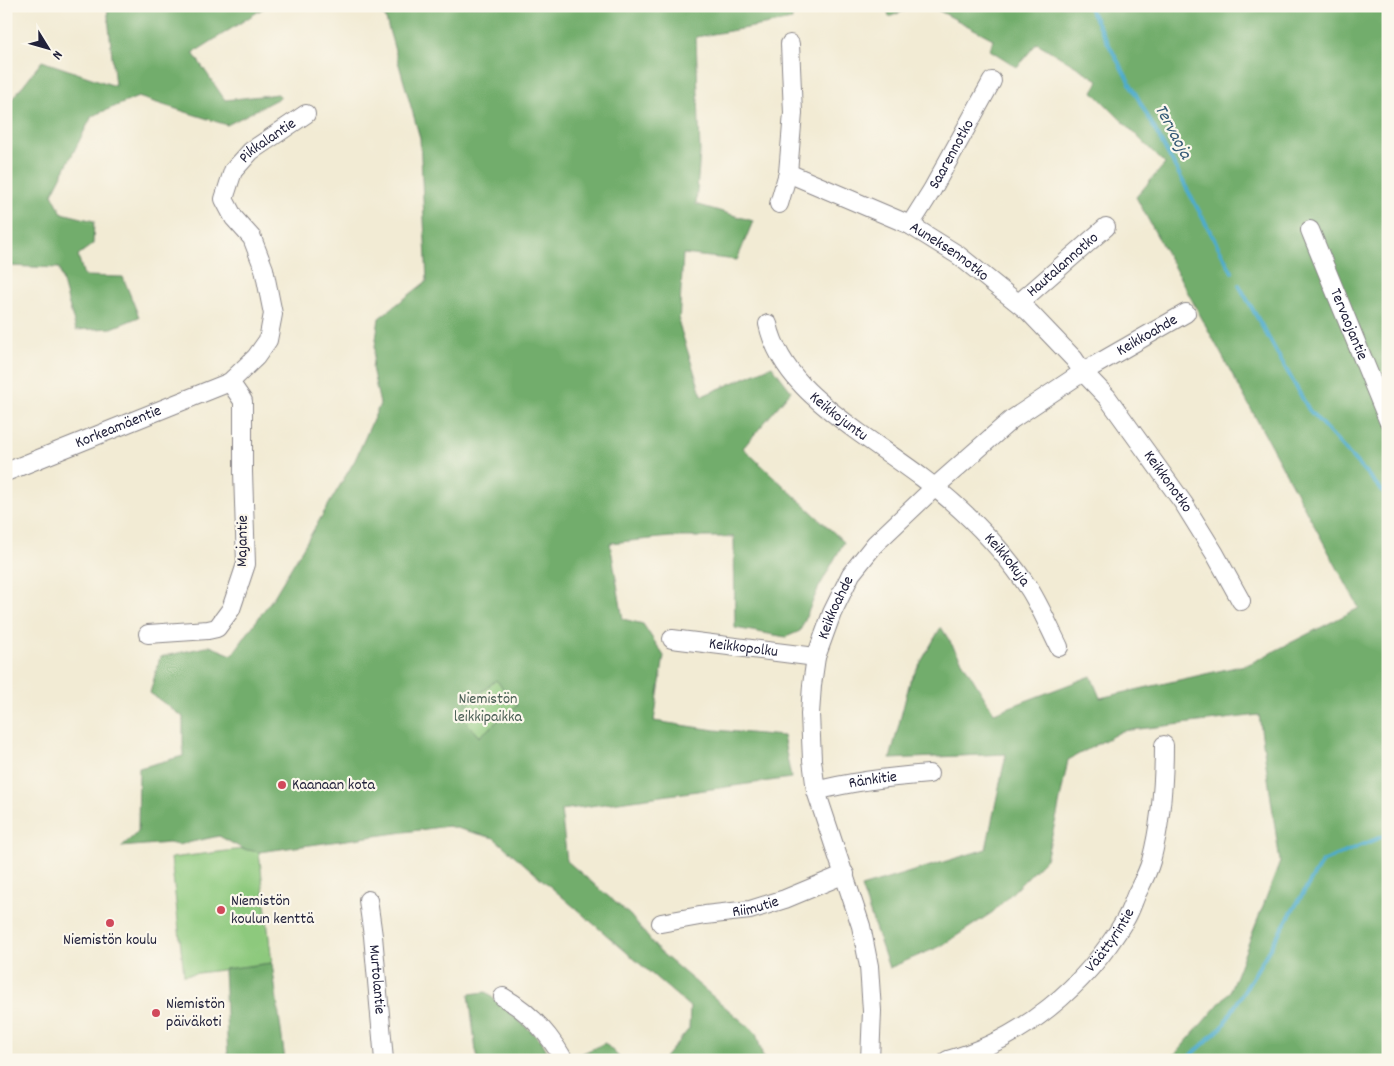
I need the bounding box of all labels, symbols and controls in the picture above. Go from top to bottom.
north arrow [22,22,72,72]
text: N [47,46,67,63]
water label: Tervaoja [1147,100,1198,165]
street label: Pikkalantie [234,112,301,169]
street label: Saarennotko [923,115,980,193]
street label: Auneksennotko [905,216,994,287]
street label: Hautalannotko [1022,227,1104,303]
street label: Tervaojantie [1324,285,1374,364]
street label: Keikkoahde [1112,309,1182,362]
street label: Keikkojuntu [804,386,873,447]
street label: Korkeamäentie [72,399,165,455]
street label: Keikkonotko [1138,446,1198,517]
street label: Majantie [231,515,255,567]
street label: Keikkokuja [978,528,1036,592]
street label: Keikkoahde [812,572,860,643]
street label: Keikkopolku [708,632,779,664]
park label: Niemistön leikkipaikka [454,688,523,729]
street label: Ränkitie [847,765,898,795]
place label: Kaanaan kota [292,774,375,797]
marker: Kaanaan kota [276,779,288,791]
place label: Niemistön koulun kenttä [231,890,314,931]
street label: Riimutie [731,890,782,923]
marker: Niemistön koulun kenttä [215,904,227,916]
street label: Väättyrintie [1080,905,1141,978]
marker: Niemistön koulu [104,917,116,929]
place label: Niemistön koulu [63,929,157,952]
street label: Murtolantie [362,944,391,1015]
place label: Niemistön päiväkoti [166,993,225,1034]
marker: Niemistön päiväkoti [150,1007,162,1019]

